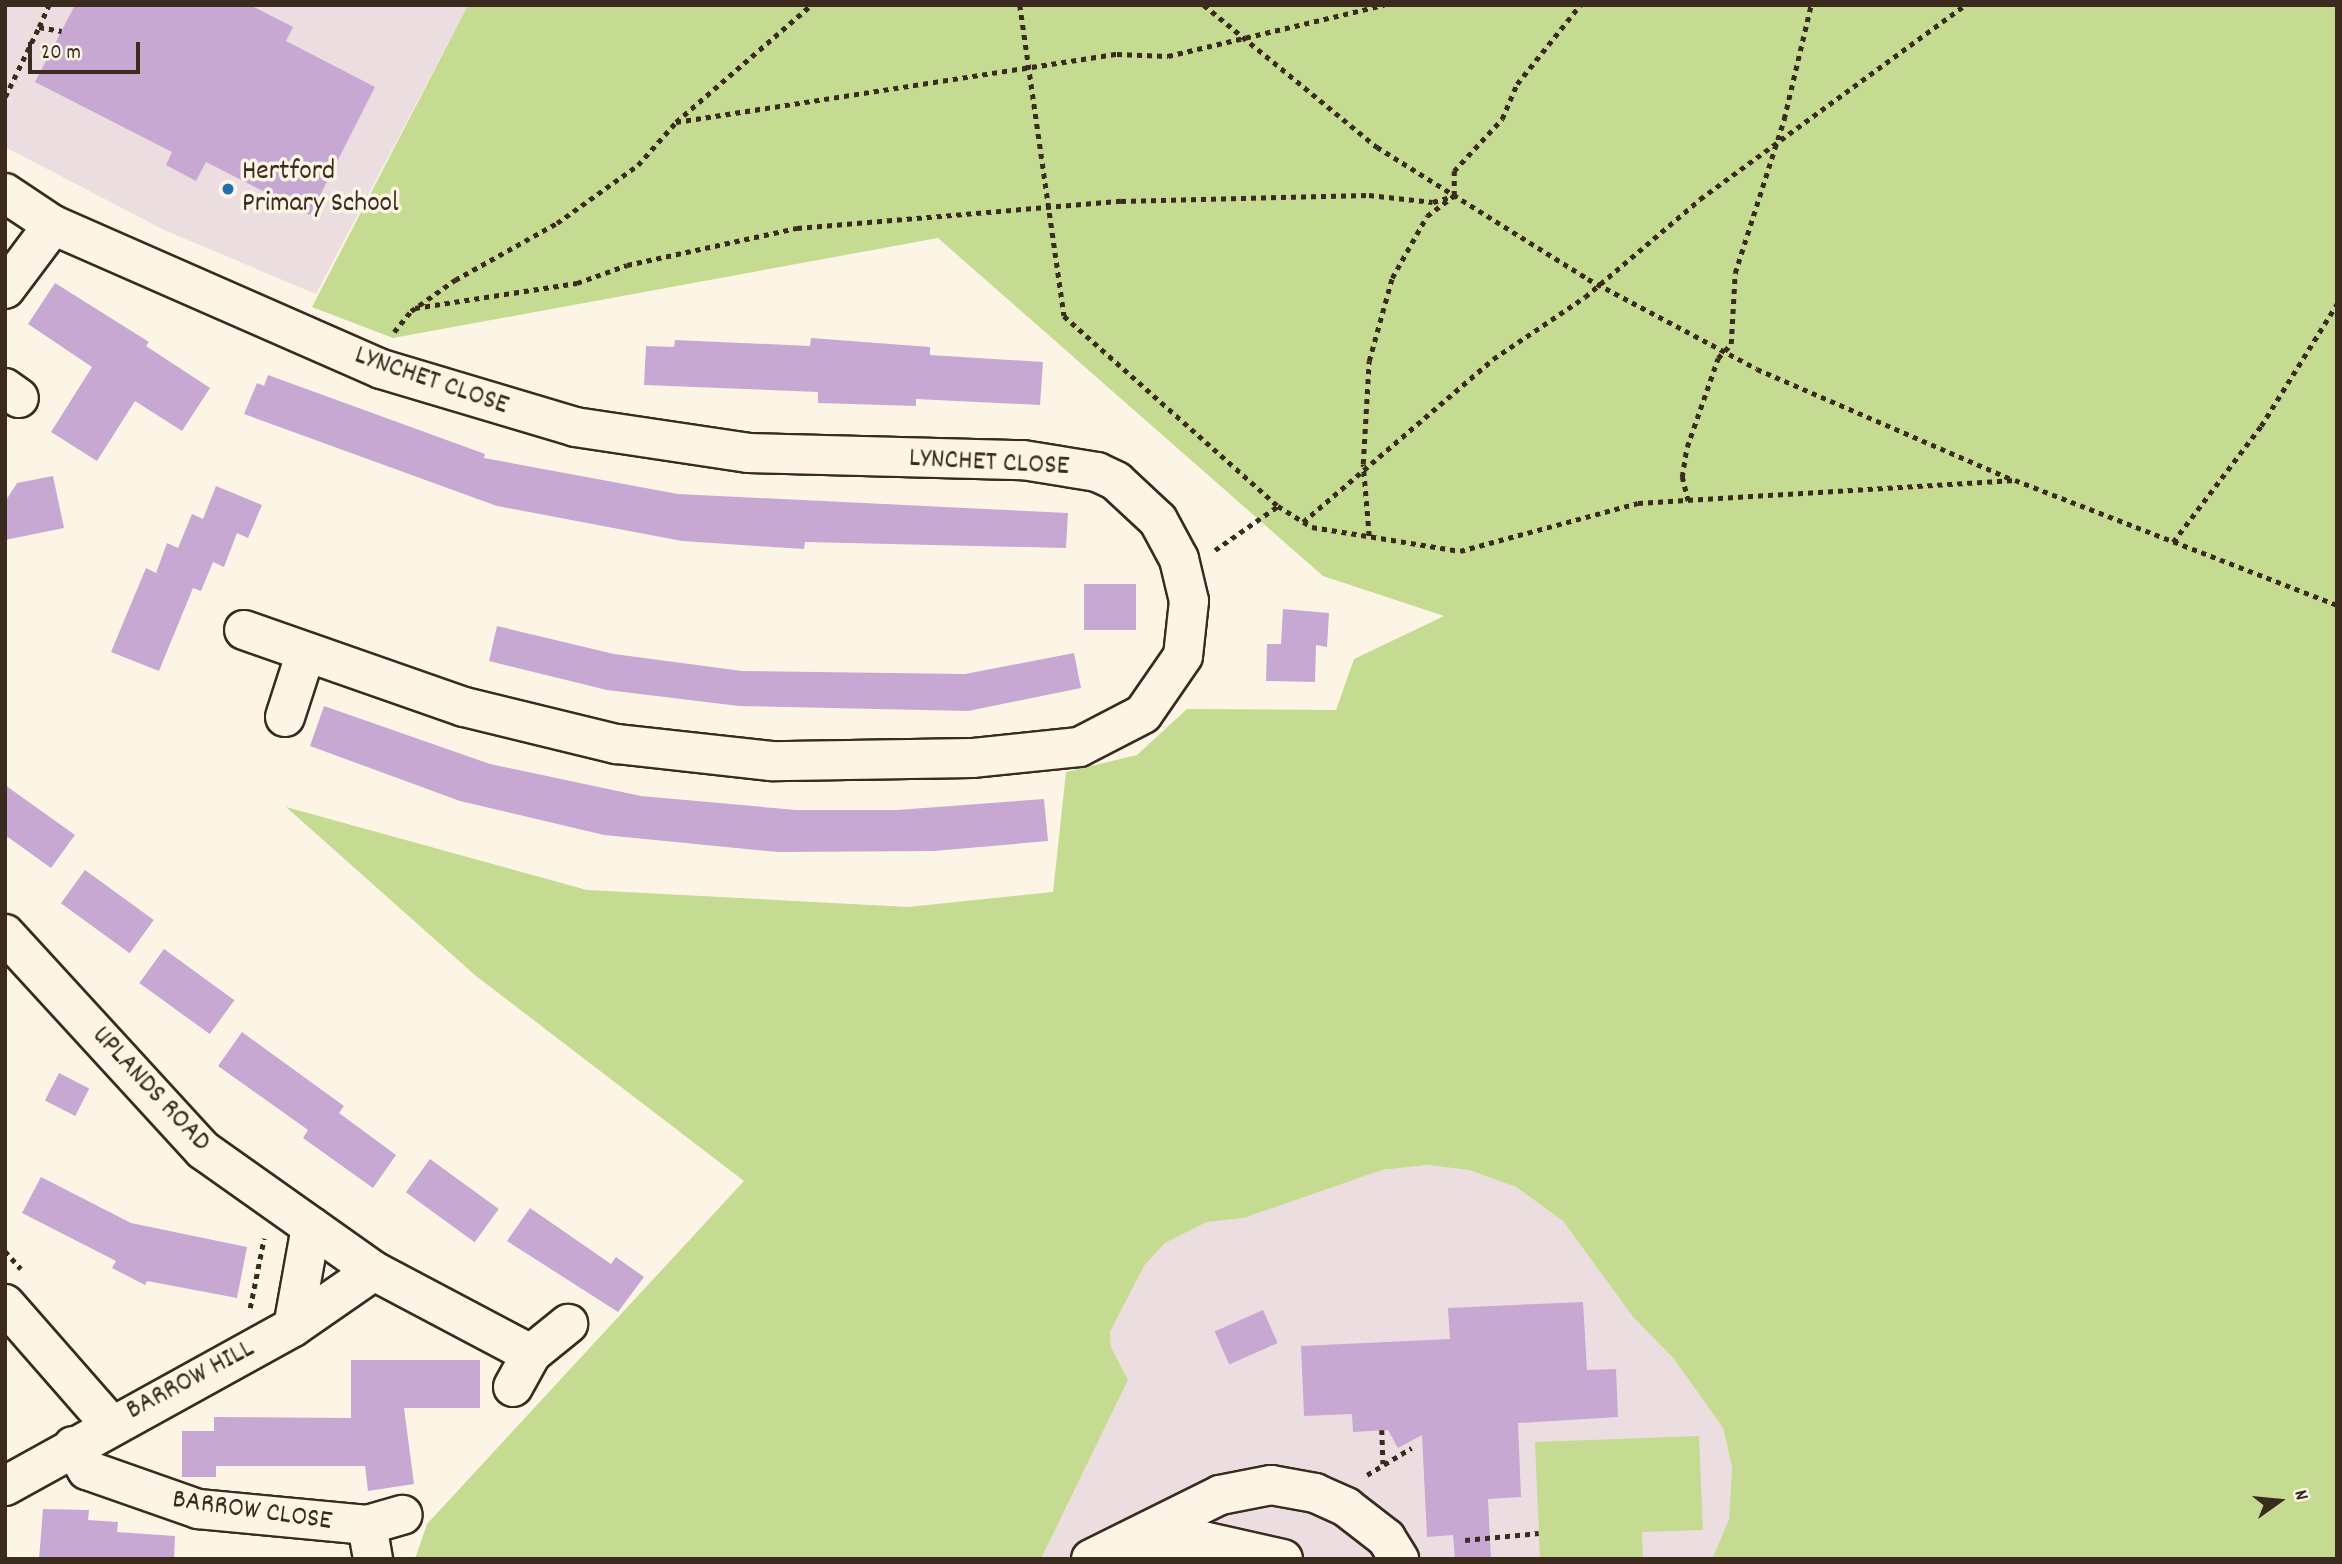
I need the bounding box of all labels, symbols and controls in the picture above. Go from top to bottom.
scale bar [32,28,144,72]
text: 20 m [41,39,81,69]
place label: Hertford Primary School [242,156,399,222]
marker: Hertford Primary School [220,181,236,197]
street label: LYNCHET CLOSE [350,340,512,424]
street label: LYNCHET CLOSE [908,443,1070,485]
street label: UPLANDS ROAD [83,1020,217,1160]
street label: BARROW HILL [121,1333,261,1429]
north arrow [2244,1466,2314,1536]
street label: BARROW CLOSE [170,1484,334,1540]
text: N [2286,1487,2314,1503]

